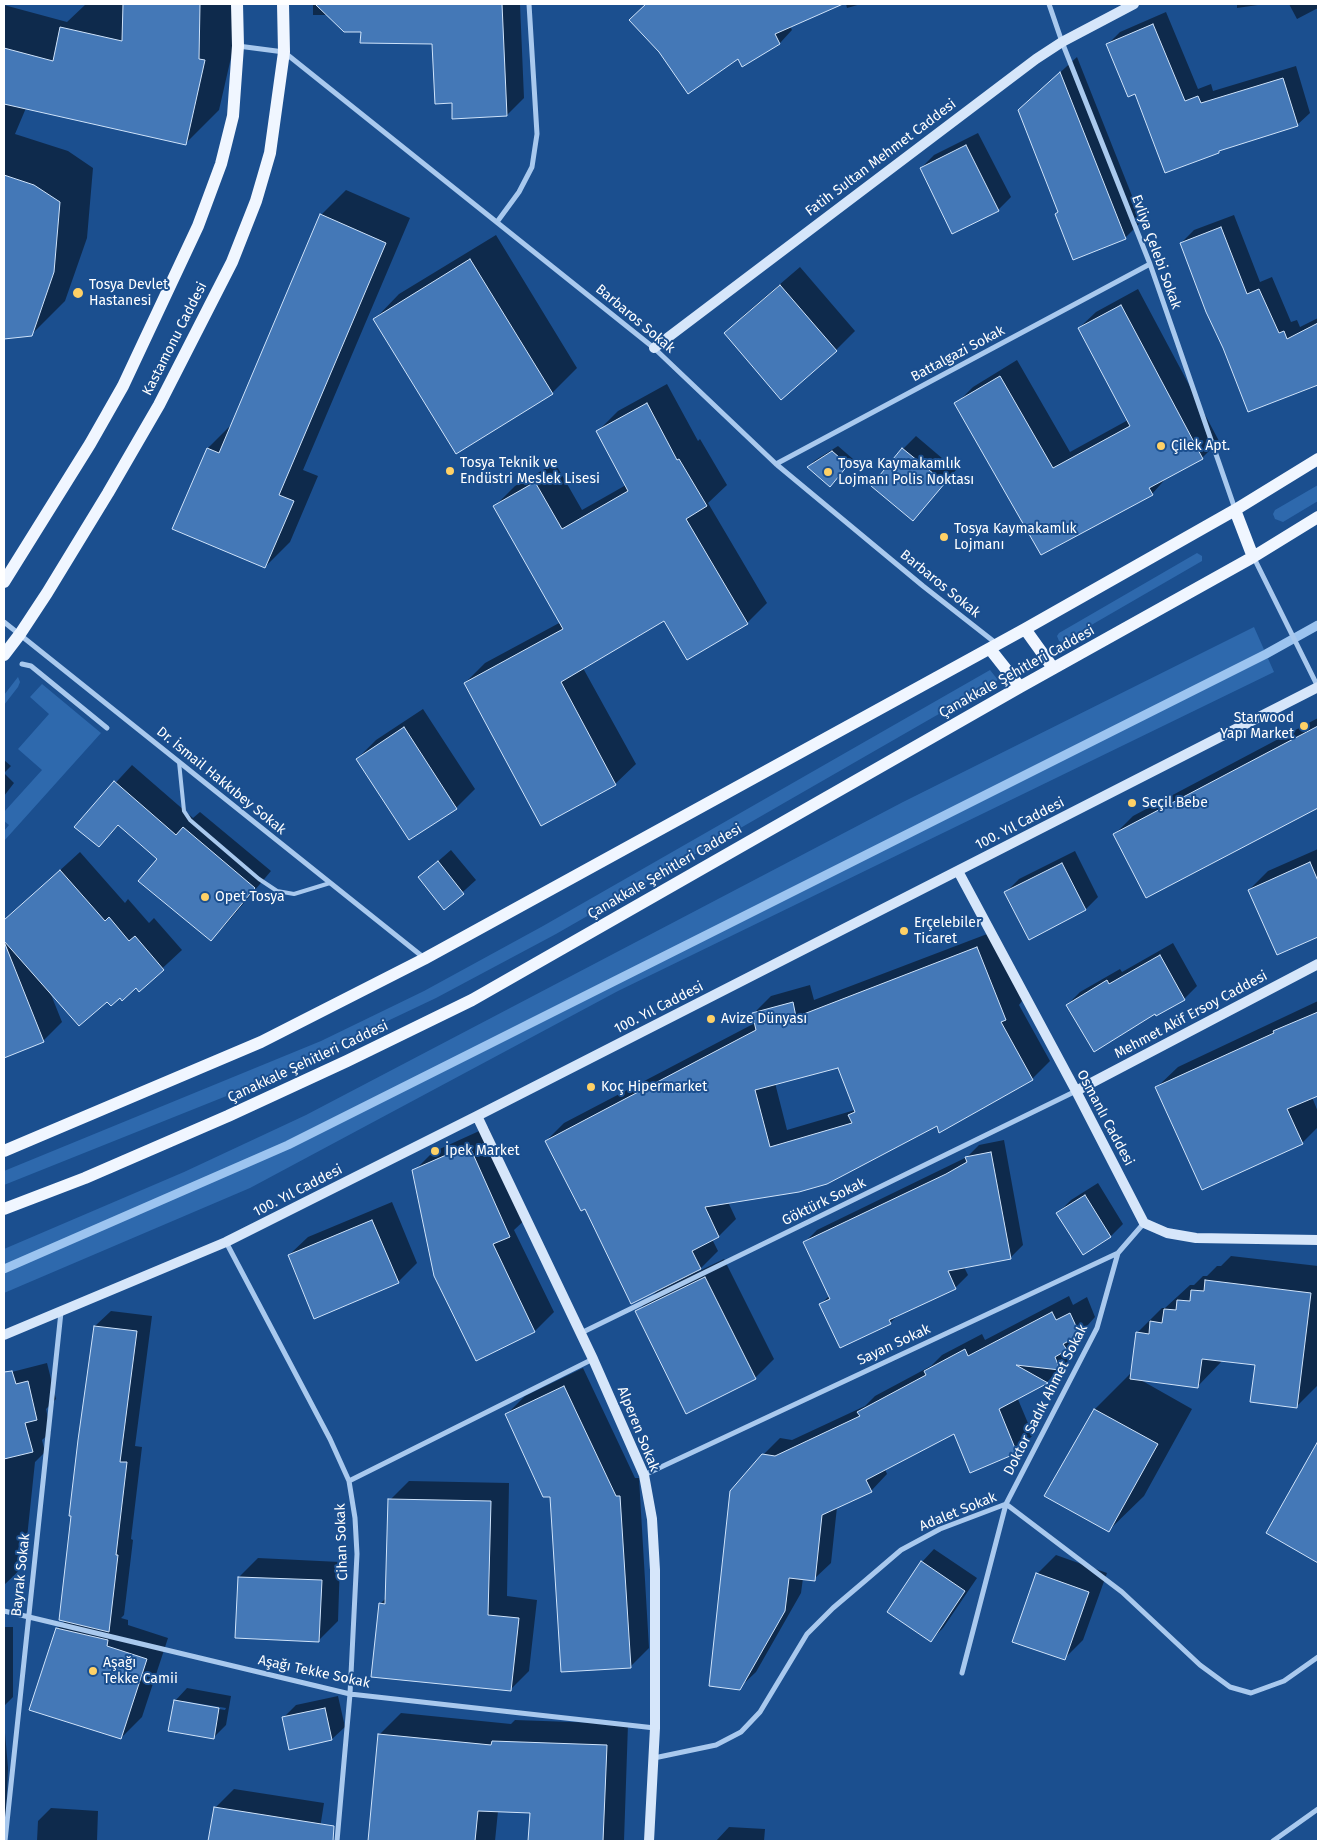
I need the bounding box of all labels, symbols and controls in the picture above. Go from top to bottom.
street label: Fatih Sultan Mehmet Caddesi [802,96,960,220]
street label: Evliya Çelebi Sokak [1127,193,1185,311]
place label: Tosya Devlet Hastanesi [89,277,168,310]
street label: Kastamonu Caddesi [139,279,211,399]
street label: Barbaros Sokak [592,281,678,357]
marker: Tosya Devlet Hastanesi [71,286,85,300]
street label: Battalgazi Sokak [908,322,1008,386]
place label: Çilek Apt. [1171,438,1230,454]
marker: Çilek Apt. [1155,440,1167,452]
place label: Tosya Teknik ve Endüstri Meslek Lisesi [460,455,600,488]
place label: Tosya Kaymakamlık Lojmanı Polis Noktası [838,456,974,488]
marker: Tosya Teknik ve Endüstri Meslek Lisesi [444,465,456,477]
marker: Tosya Kaymakamlık Lojmanı Polis Noktası [822,466,834,478]
place label: Tosya Kaymakamlık Lojmanı [954,521,1077,554]
marker: Tosya Kaymakamlık Lojmanı [938,531,950,543]
street label: Barbaros Sokak [897,547,983,621]
street label: Çanakkale Şehitleri Caddesi [936,622,1098,722]
place label: Starwood Yapı Market [1220,710,1294,742]
marker: Starwood Yapı Market [1298,720,1310,732]
street label: Dr. İsmail Hakkıbey Sokak [153,724,289,838]
street label: 100. Yıl Caddesi [973,794,1067,854]
place label: Seçil Bebe [1142,795,1208,811]
marker: Seçil Bebe [1126,797,1138,809]
street label: Çanakkale Şehitleri Caddesi [585,821,745,923]
place label: Opet Tosya [215,889,285,905]
marker: Opet Tosya [199,891,211,903]
place label: Erçelebiler Ticaret [914,915,981,948]
marker: Erçelebiler Ticaret [898,925,910,937]
street label: Mehmet Akif Ersoy Caddesi [1112,968,1270,1062]
street label: 100. Yıl Caddesi [612,978,706,1038]
place label: Avize Dünyası [721,1011,807,1027]
marker: Avize Dünyası [705,1013,717,1025]
street label: Çanakkale Şehitleri Caddesi [225,1017,391,1107]
street label: Osmanlı Caddesi [1073,1067,1137,1169]
place label: Koç Hipermarket [601,1079,707,1095]
marker: Koç Hipermarket [585,1081,597,1093]
place label: İpek Market [445,1143,520,1159]
marker: İpek Market [429,1145,441,1157]
street label: 100. Yıl Caddesi [251,1161,345,1221]
street label: Göktürk Sokak [779,1174,869,1230]
street label: Sayan Sokak [855,1321,933,1369]
street label: Doktor Sadık Ahmet Sokak [1001,1322,1091,1478]
street label: Alperen Sokak [613,1384,663,1474]
street label: Adalet Sokak [917,1489,999,1535]
street label: Cihan Sokak [332,1503,352,1581]
street label: Bayrak Sokak [8,1532,34,1618]
street label: Aşağı Tekke Sokak [256,1652,372,1692]
place label: Aşağı Tekke Camii [103,1655,178,1688]
marker: Aşağı Tekke Camii [87,1665,99,1677]

